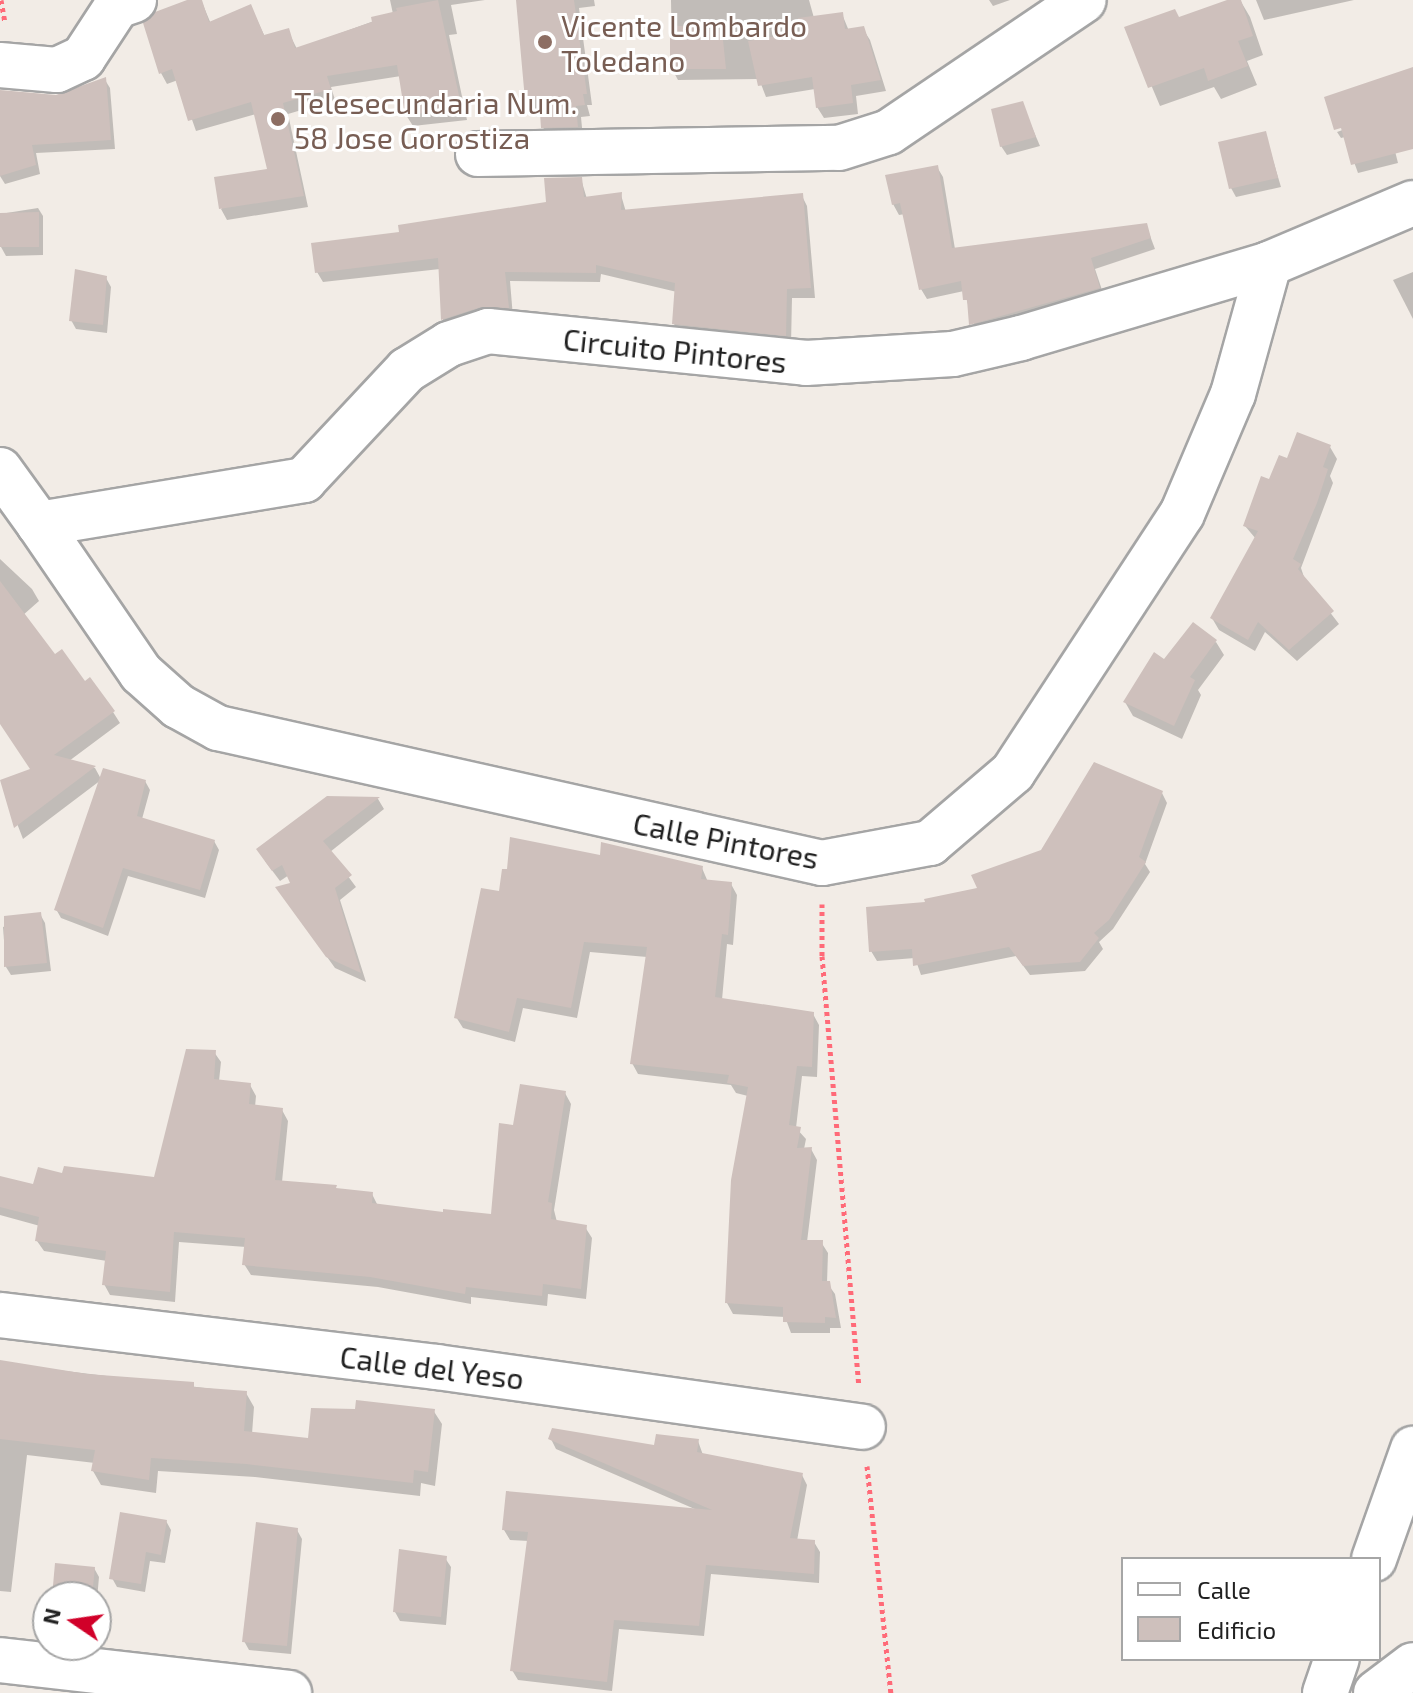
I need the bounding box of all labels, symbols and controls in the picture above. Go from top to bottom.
place label: Vicente Lombardo Toledano [561,7,807,78]
marker: Vicente Lombardo Toledano [536,33,554,51]
place label: Telesecundaria Num. 58 Jose Gorostiza [294,84,577,154]
marker: Telesecundaria Num. 58 Jose Gorostiza [269,110,287,128]
street label: Circuito Pintores [561,320,789,380]
street label: Calle Pintores [630,804,822,876]
street label: Calle del Yeso [337,1338,527,1396]
legend [1121,1557,1381,1661]
text: Calle [1197,1575,1251,1604]
north arrow [32,1581,112,1661]
text: N [36,1605,65,1627]
text: Edificio [1197,1615,1276,1644]

